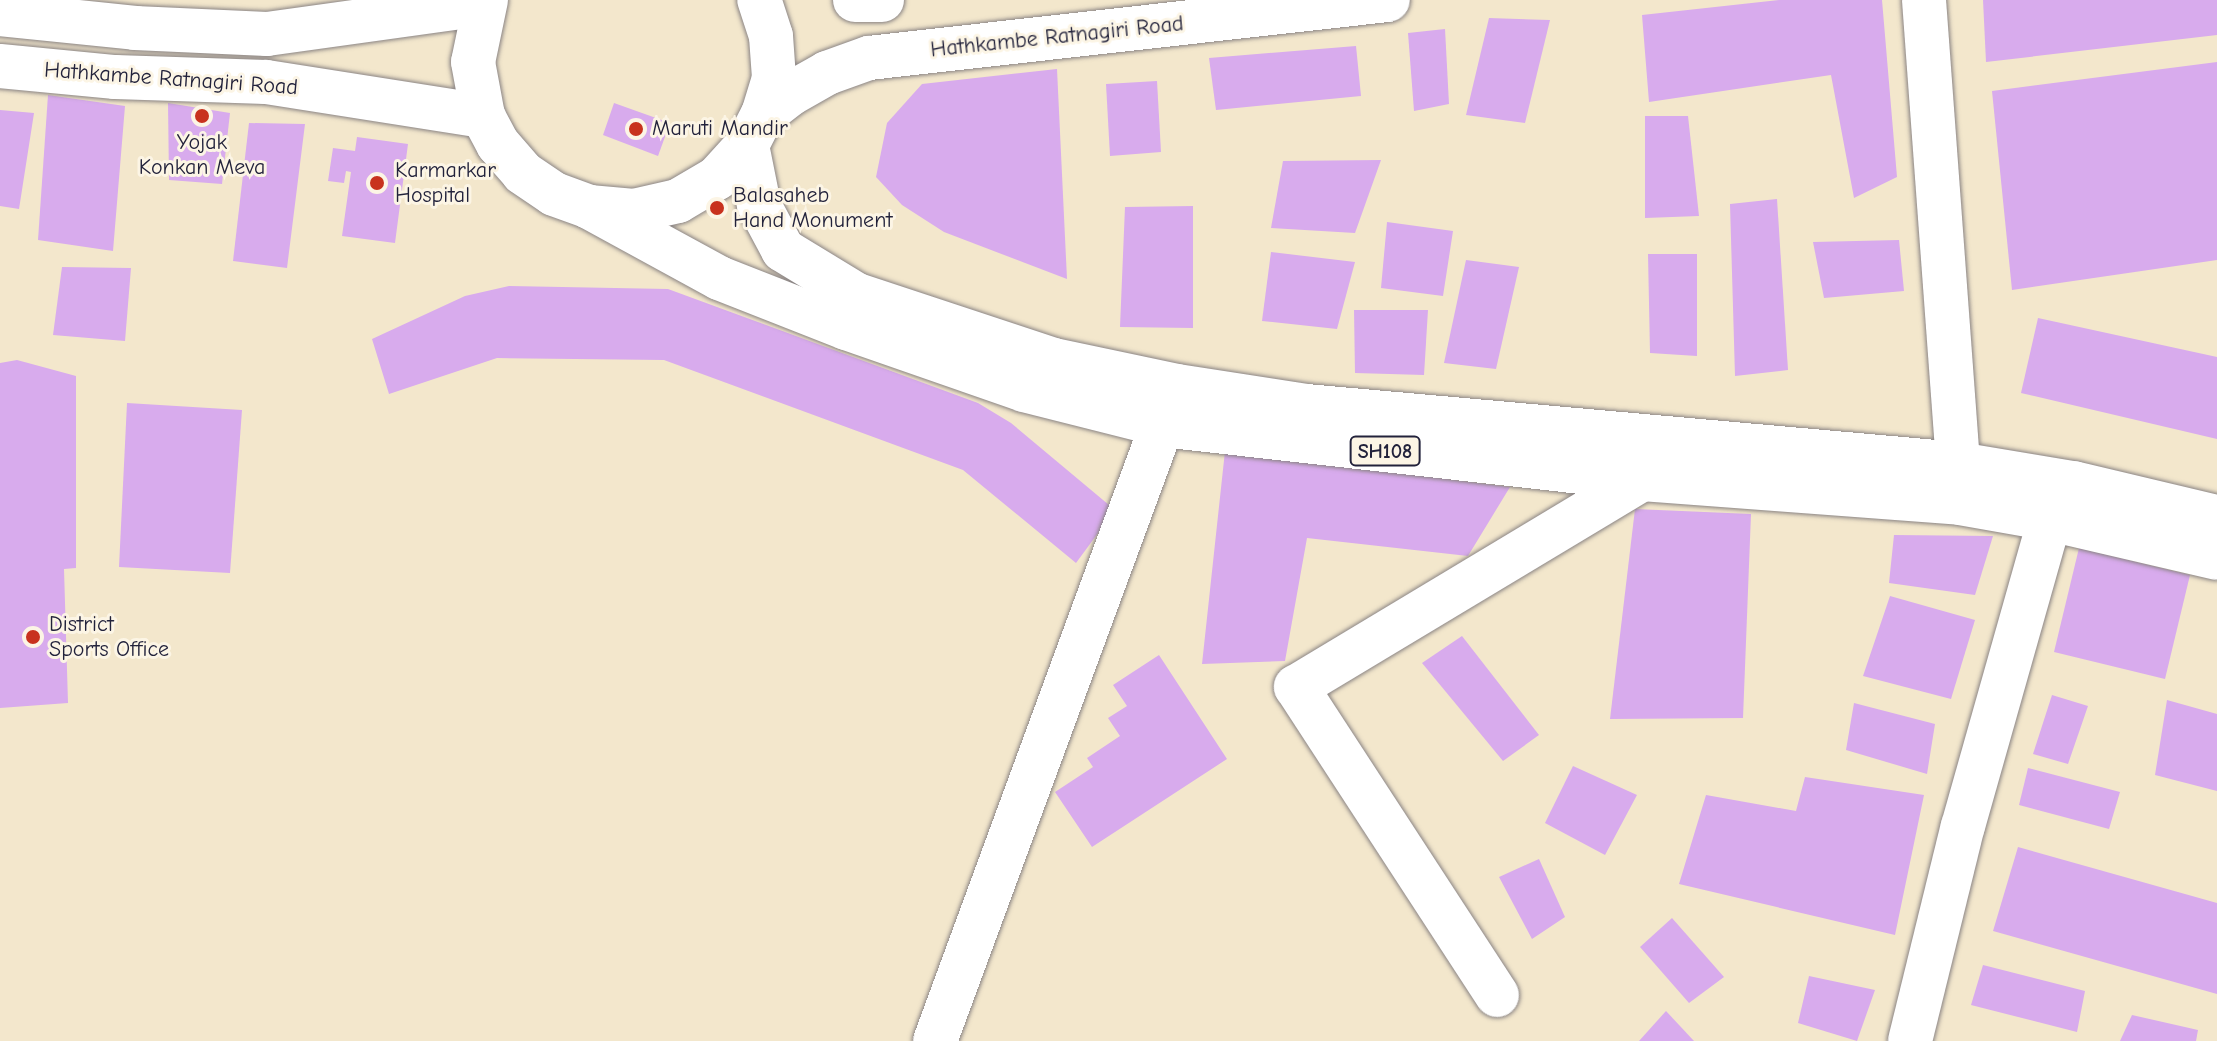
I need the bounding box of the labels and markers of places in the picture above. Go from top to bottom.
marker: Yojak Konkan Meva [193,107,211,125]
place label: Maruti Mandir [652,116,788,142]
marker: Maruti Mandir [627,120,645,138]
place label: Yojak Konkan Meva [139,129,265,180]
place label: Karmarkar Hospital [395,157,496,208]
marker: Karmarkar Hospital [366,172,388,194]
place label: Balasaheb Hand Monument [733,182,893,234]
marker: Balasaheb Hand Monument [708,199,726,217]
place label: District Sports Office [49,611,169,662]
marker: District Sports Office [24,628,42,646]

